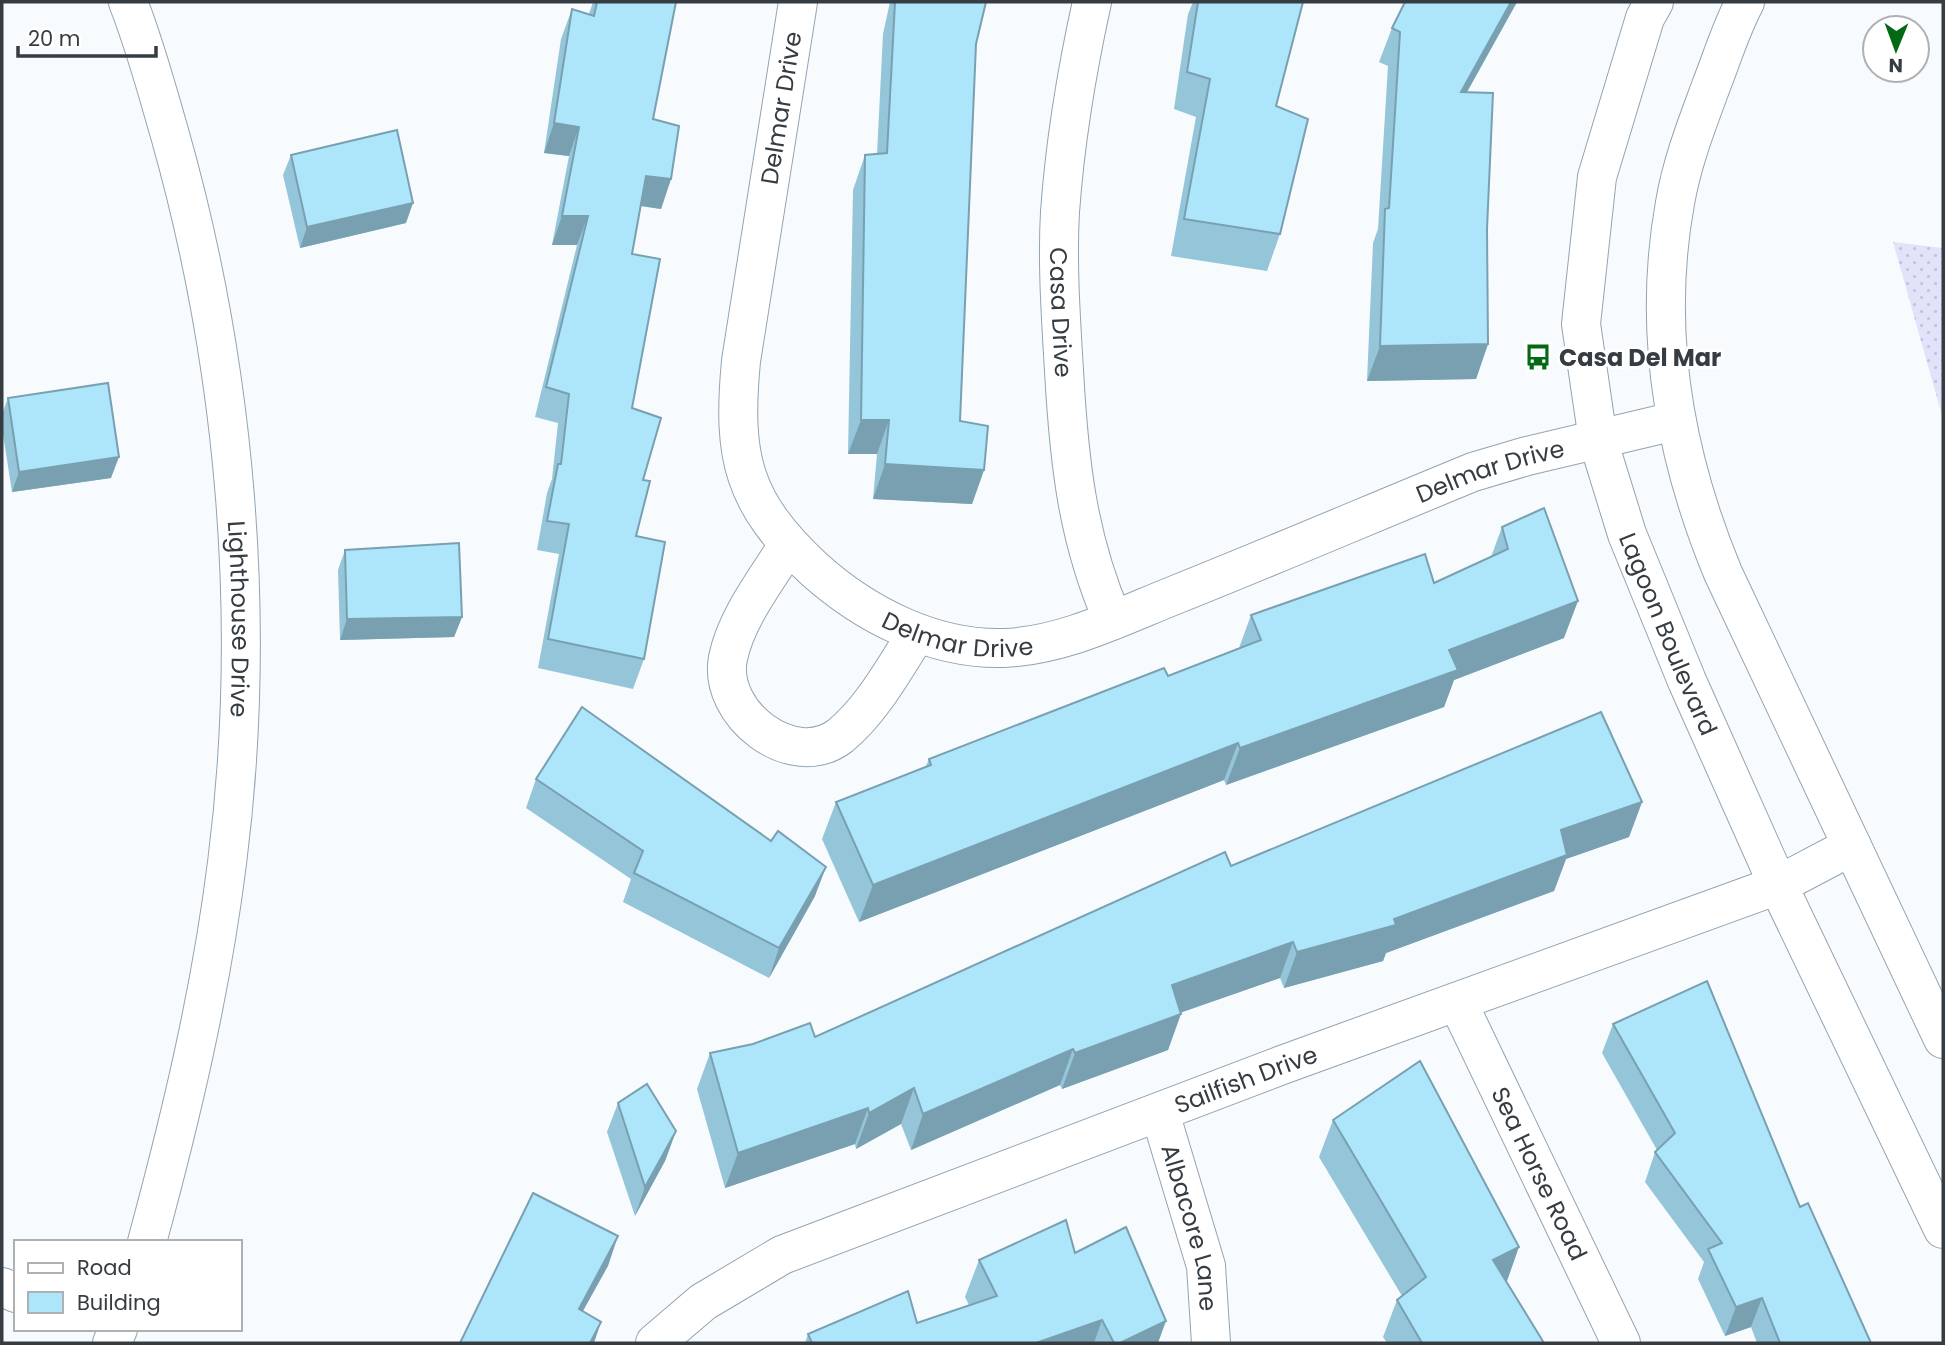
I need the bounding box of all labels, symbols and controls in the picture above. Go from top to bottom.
scale bar [18,14,156,58]
north arrow [1861,14,1931,84]
text: 20 m [28,24,81,53]
street label: Delmar Drive [753,29,809,187]
text: N [1888,52,1903,79]
street label: Casa Drive [1042,247,1081,378]
place label: Casa Del Mar [1559,341,1721,374]
bus stop icon: Casa Del Mar [1523,342,1553,372]
street label: Delmar Drive [1411,431,1567,510]
street label: Lighthouse Drive [220,520,257,718]
street label: Lagoon Boulevard [1612,528,1726,740]
street label: Delmar Drive [877,603,1035,665]
street label: Sailfish Drive [1169,1037,1322,1121]
street label: Sea Horse Road [1484,1081,1595,1266]
street label: Albacore Lane [1154,1140,1225,1312]
legend [14,1240,242,1331]
text: Road [77,1253,132,1282]
text: Building [77,1288,161,1317]

